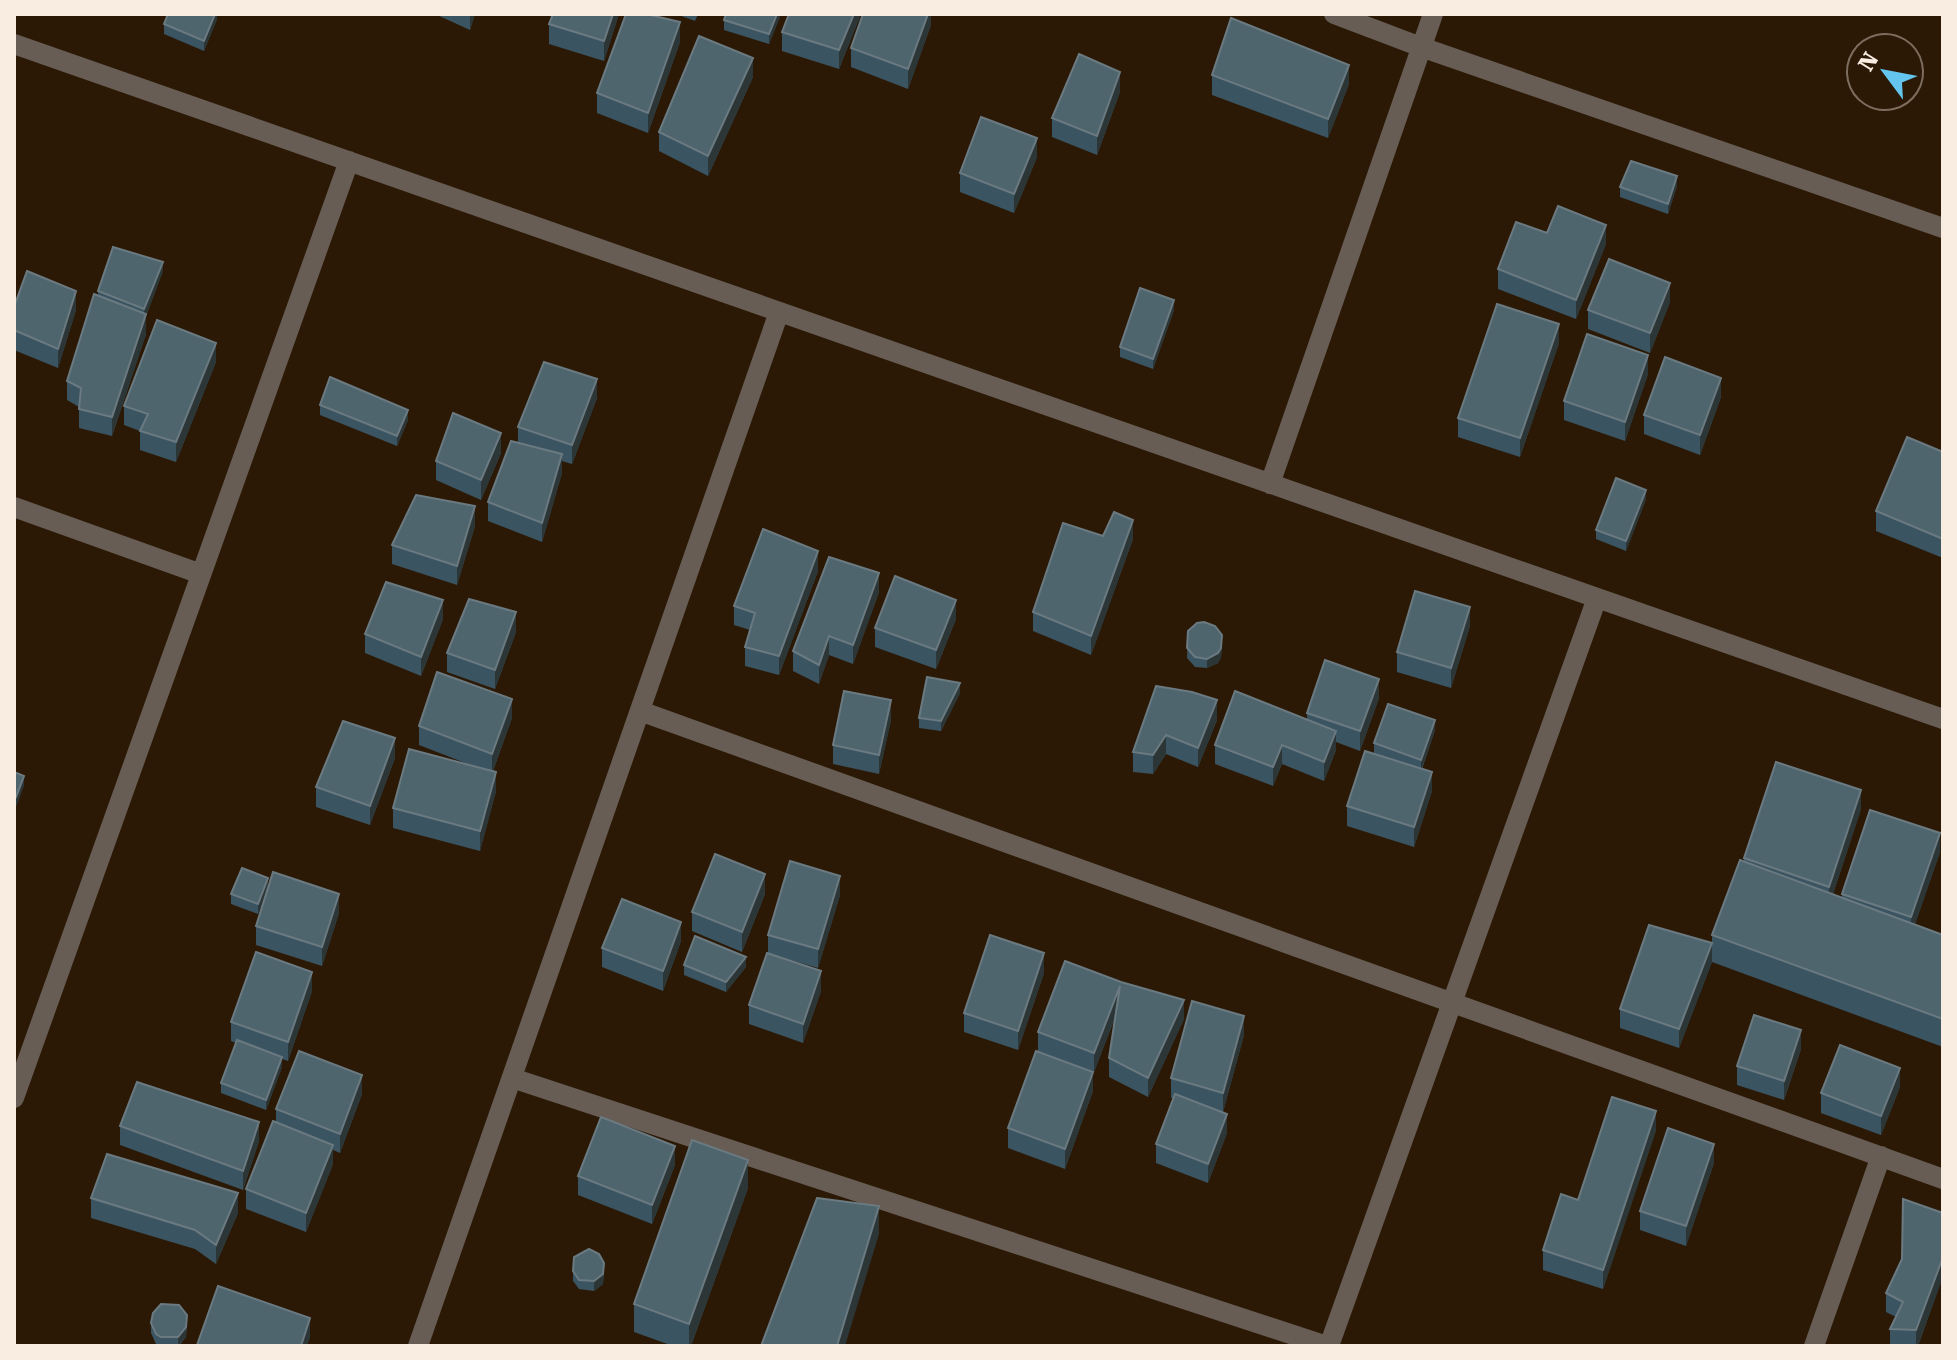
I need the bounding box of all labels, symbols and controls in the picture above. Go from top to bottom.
north arrow [1845,32,1925,112]
text: N [1853,48,1884,75]

